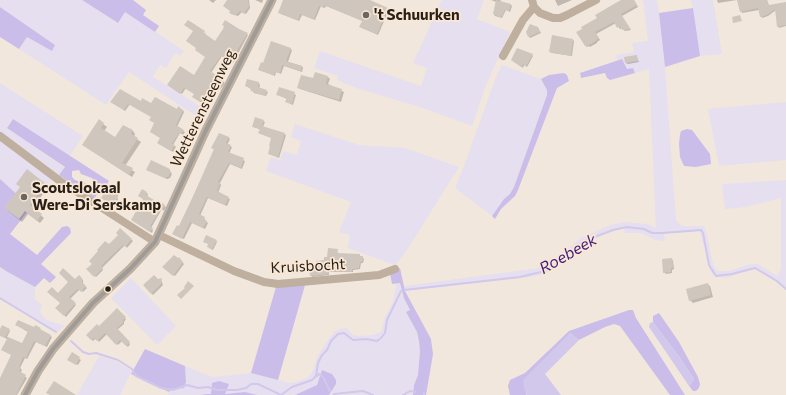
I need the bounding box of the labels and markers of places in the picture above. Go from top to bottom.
place label: 't Schuurken [374,6,460,24]
marker: 't Schuurken [361,10,371,20]
place label: Scoutslokaal Were-Di Serskamp [32,179,161,214]
marker: Scoutslokaal Were-Di Serskamp [19,192,29,202]
unlabelled marker [103,284,113,294]

